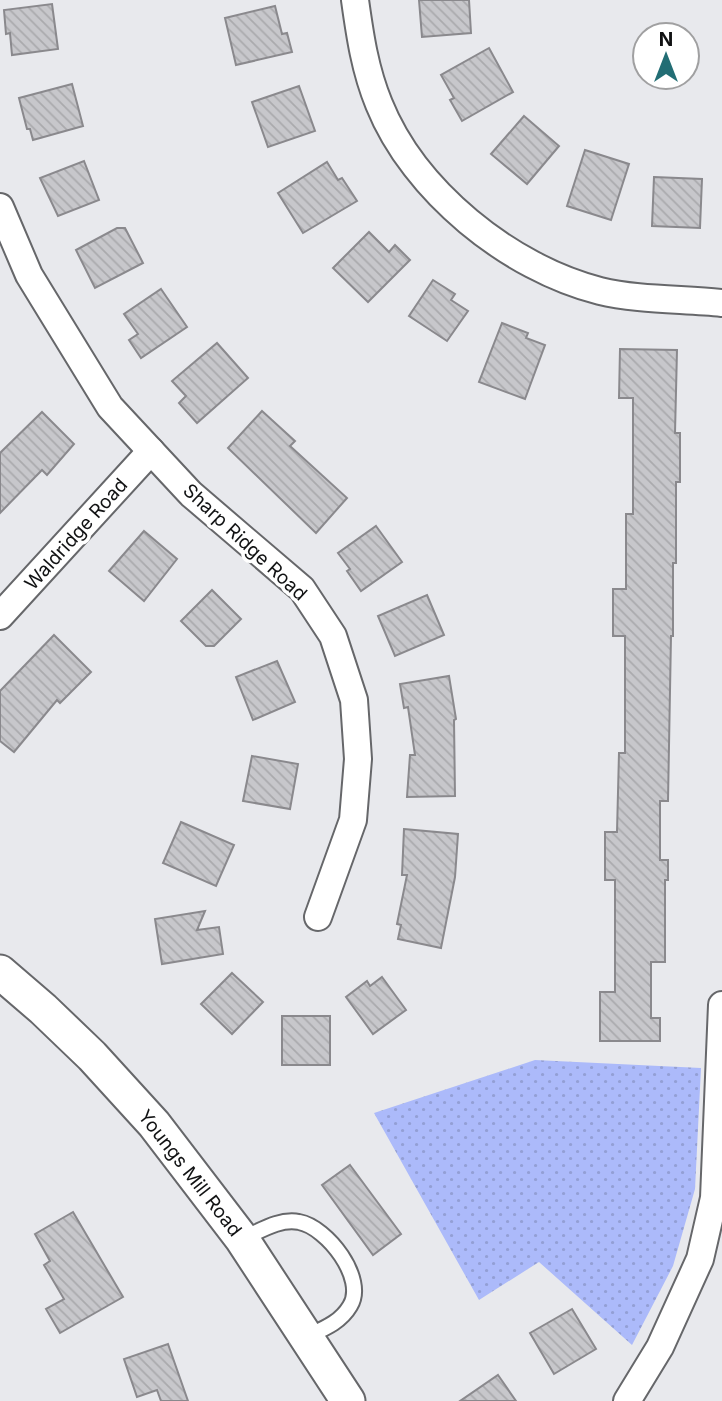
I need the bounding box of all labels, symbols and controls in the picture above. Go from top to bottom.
north arrow [631,21,701,91]
text: N [659,28,673,51]
street label: Waldridge Road [20,473,132,595]
street label: Sharp Ridge Road [178,479,312,605]
street label: Youngs Mill Road [133,1105,247,1241]

